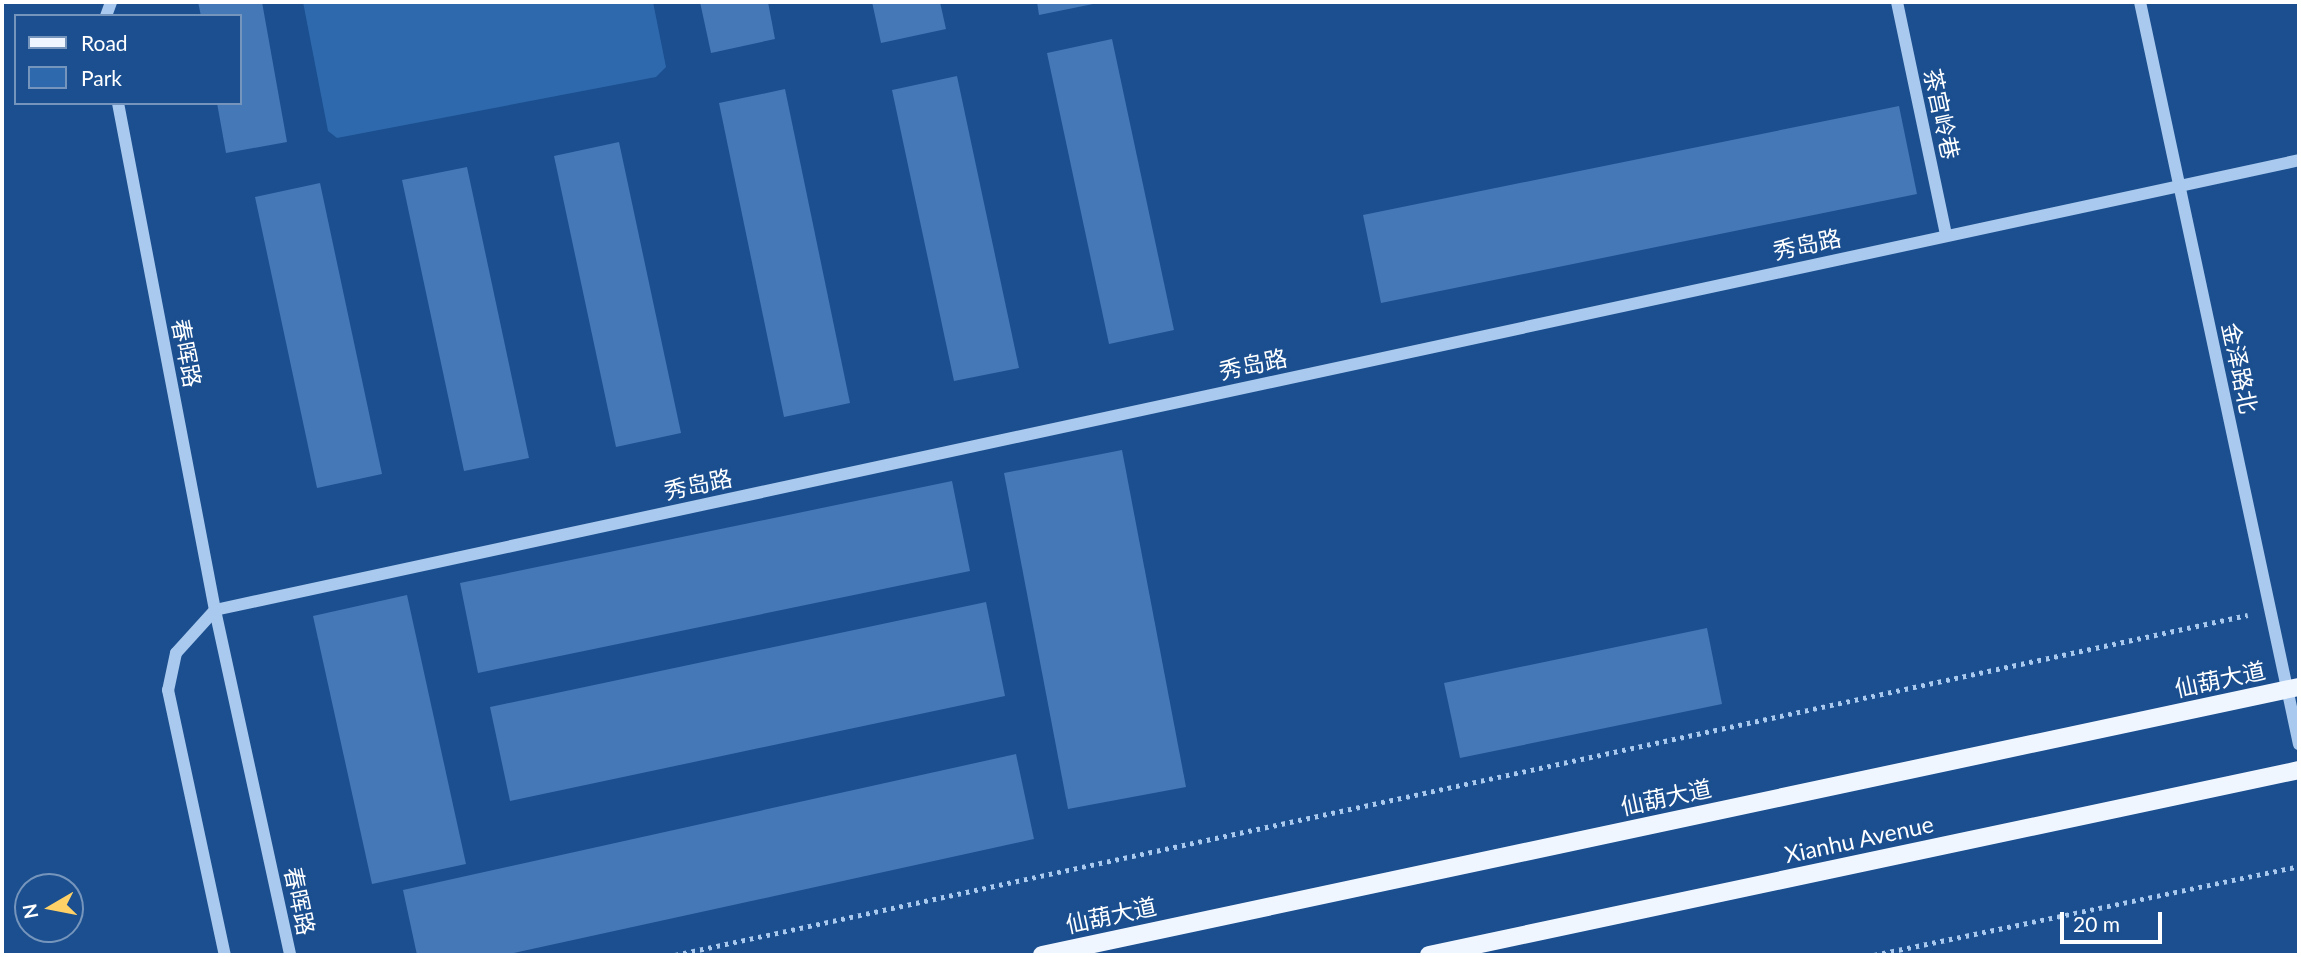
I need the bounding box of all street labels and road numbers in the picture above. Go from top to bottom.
street label: 茶宫岭巷 [1919,66,1965,162]
street label: 秀岛路 [1770,223,1844,265]
street label: 春晖路 [167,317,207,389]
street label: 金泽路北 [2217,320,2263,416]
street label: 秀岛路 [1216,343,1290,385]
street label: 秀岛路 [661,463,735,505]
street label: 仙葫大道 [2172,656,2268,702]
street label: 仙葫大道 [1618,774,1714,820]
street label: Xianhu Avenue [1782,810,1936,868]
street label: 春晖路 [279,864,321,938]
street label: 仙葫大道 [1063,892,1159,938]

